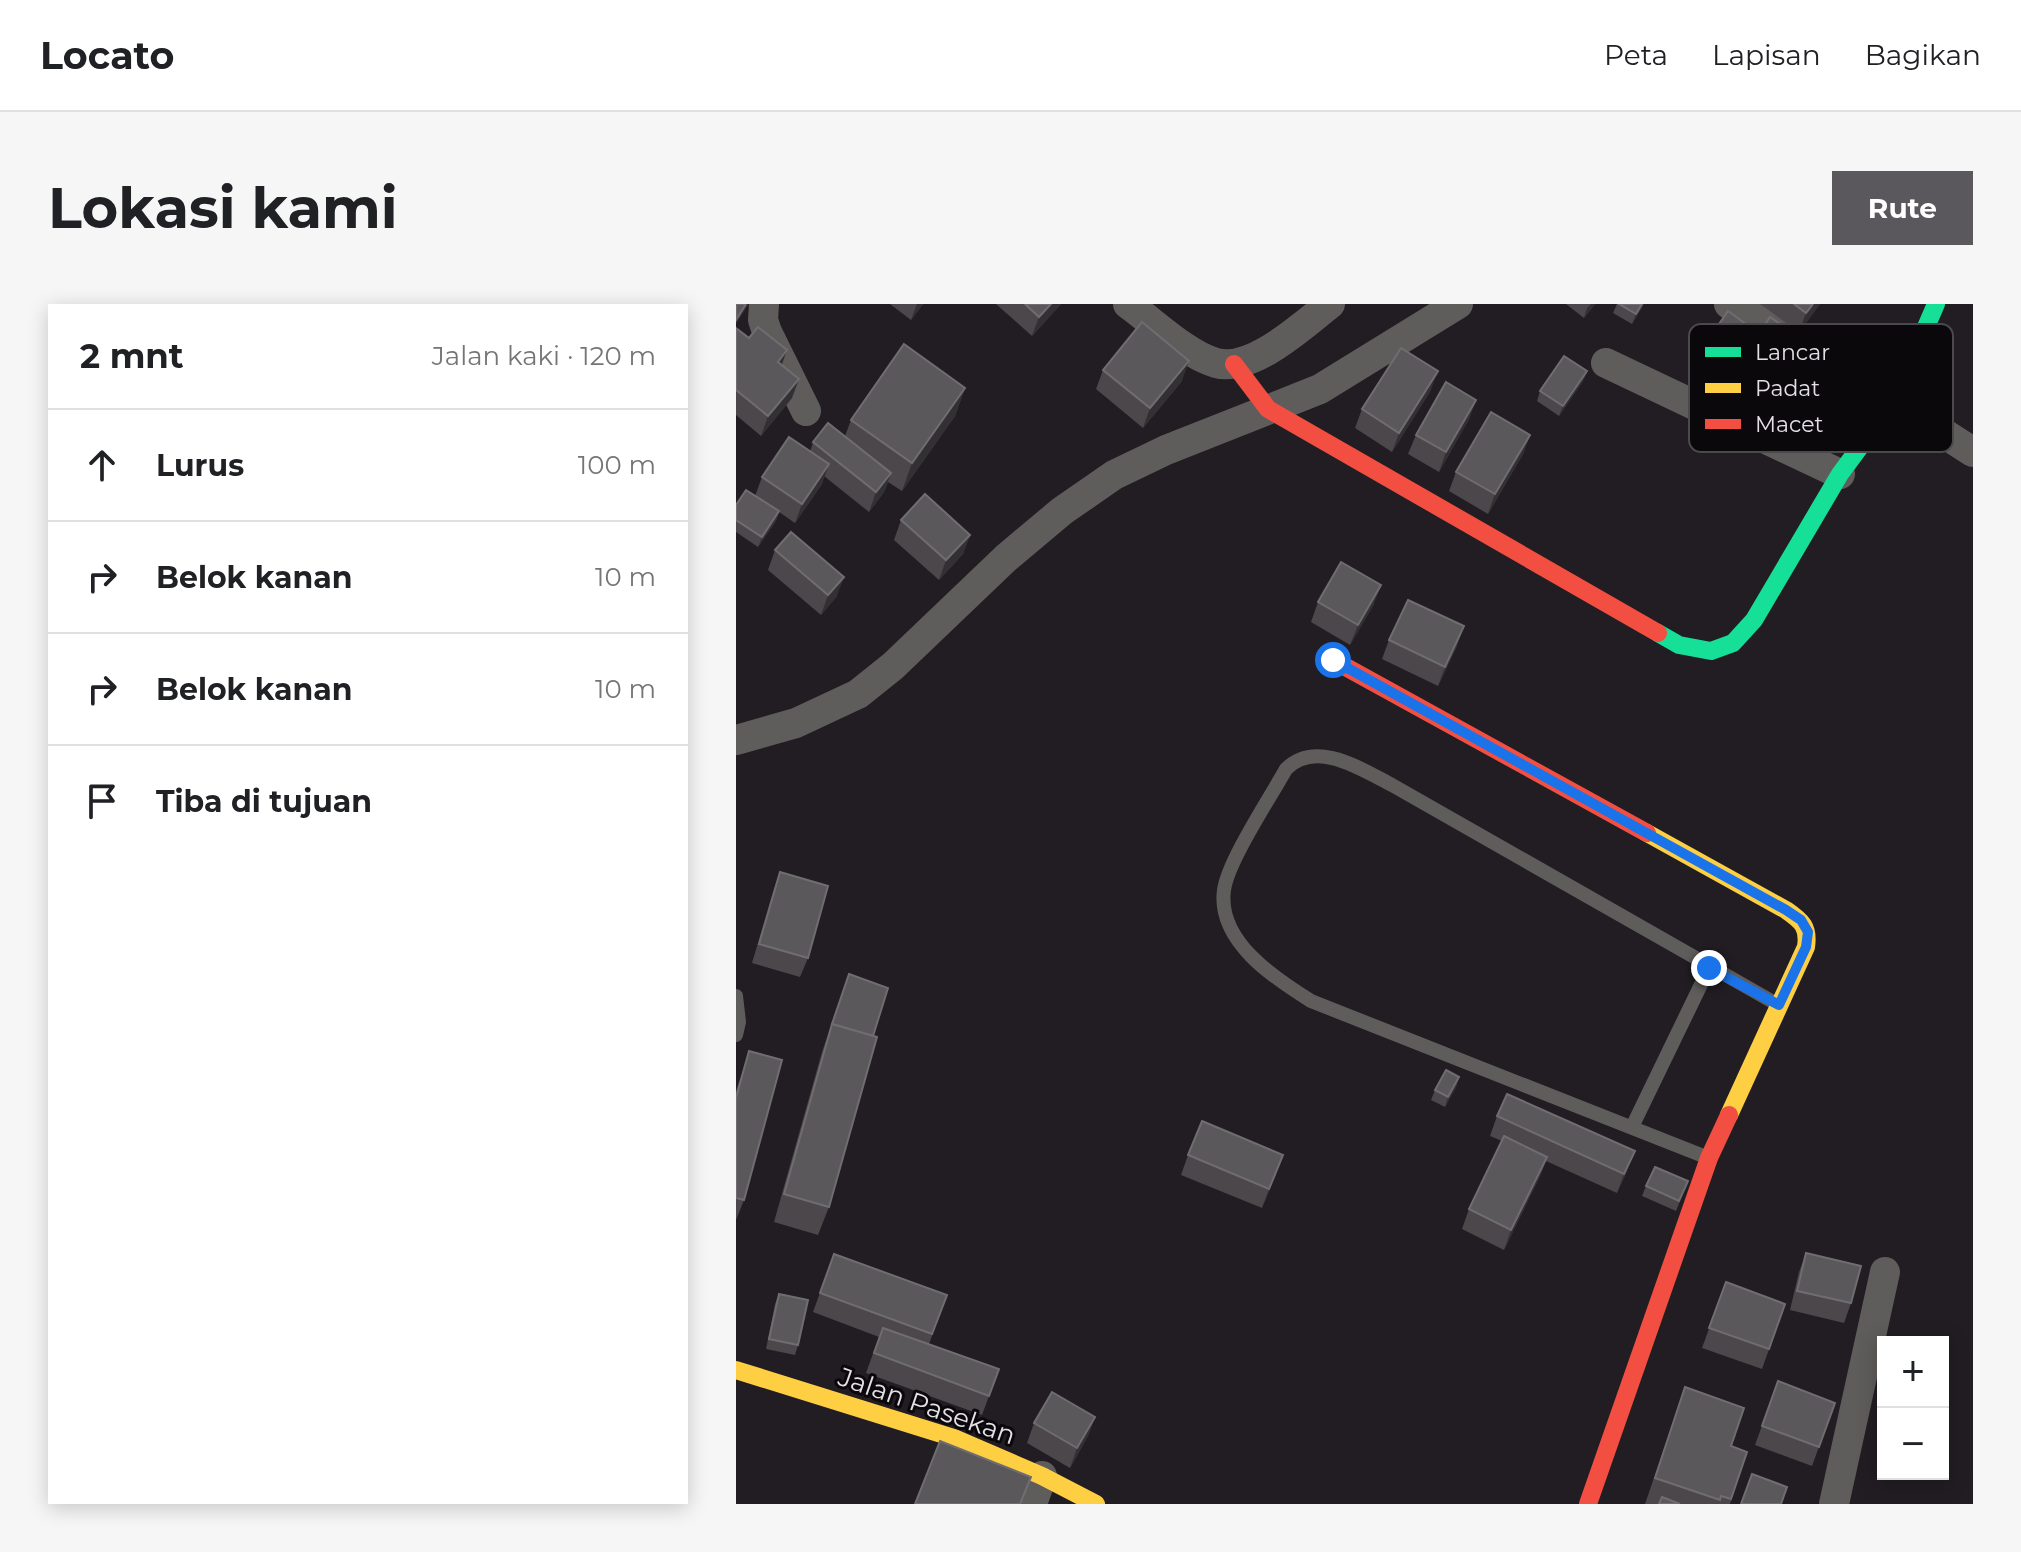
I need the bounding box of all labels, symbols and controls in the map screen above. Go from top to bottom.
text: Locato [40,32,174,79]
text: Peta [1604,38,1668,72]
text: Lapisan [1712,38,1821,72]
text: Bagikan [1865,38,1981,72]
button: Rute [1832,171,1973,245]
text: Lokasi kami [48,174,398,242]
legend [1689,324,1953,452]
text: 2 mnt [80,335,184,377]
text: Lancar [1755,339,1830,366]
text: Jalan kaki · 120 m [432,340,656,372]
text: Padat [1755,375,1820,402]
text: Macet [1755,411,1823,438]
icon: ahead [80,443,124,487]
text: Lurus [156,447,244,484]
text: 100 m [578,449,656,481]
icon: right [80,555,124,599]
text: Belok kanan [156,559,353,596]
text: 10 m [595,561,656,593]
route start [1315,642,1351,678]
icon: right [80,667,124,711]
text: Belok kanan [156,671,353,708]
text: 10 m [595,673,656,705]
icon: arrive [80,779,124,823]
text: Tiba di tujuan [156,783,372,820]
route end [1691,950,1727,986]
map controls [1877,1336,1949,1480]
button: + [1877,1336,1949,1408]
street label: Jalan Pasekan [833,1360,1020,1451]
button: − [1877,1408,1949,1480]

